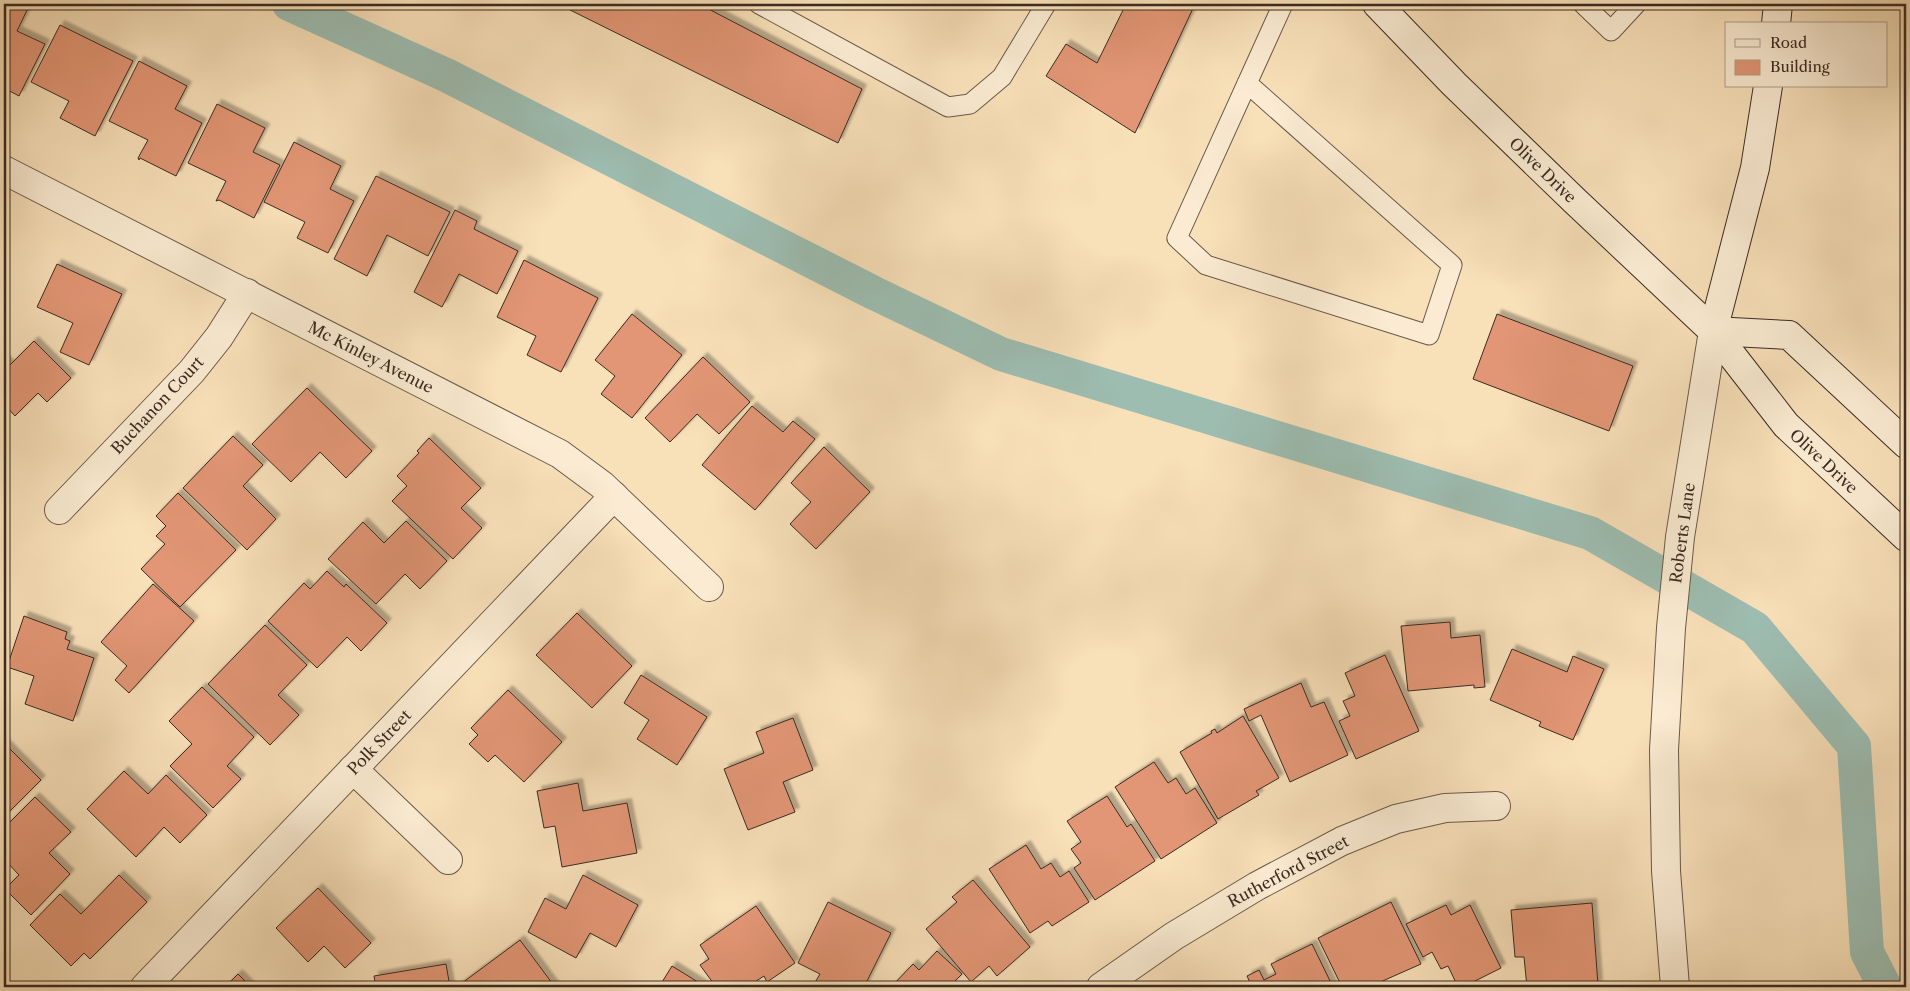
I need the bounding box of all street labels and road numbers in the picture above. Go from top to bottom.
street label: Olive Drive [1505,133,1581,207]
street label: Mc Kinley Avenue [305,317,437,397]
street label: Buchanon Court [107,352,208,458]
street label: Olive Drive [1786,424,1862,498]
street label: Roberts Lane [1665,481,1699,585]
street label: Polk Street [343,705,415,779]
street label: Rutherford Street [1224,831,1352,911]

